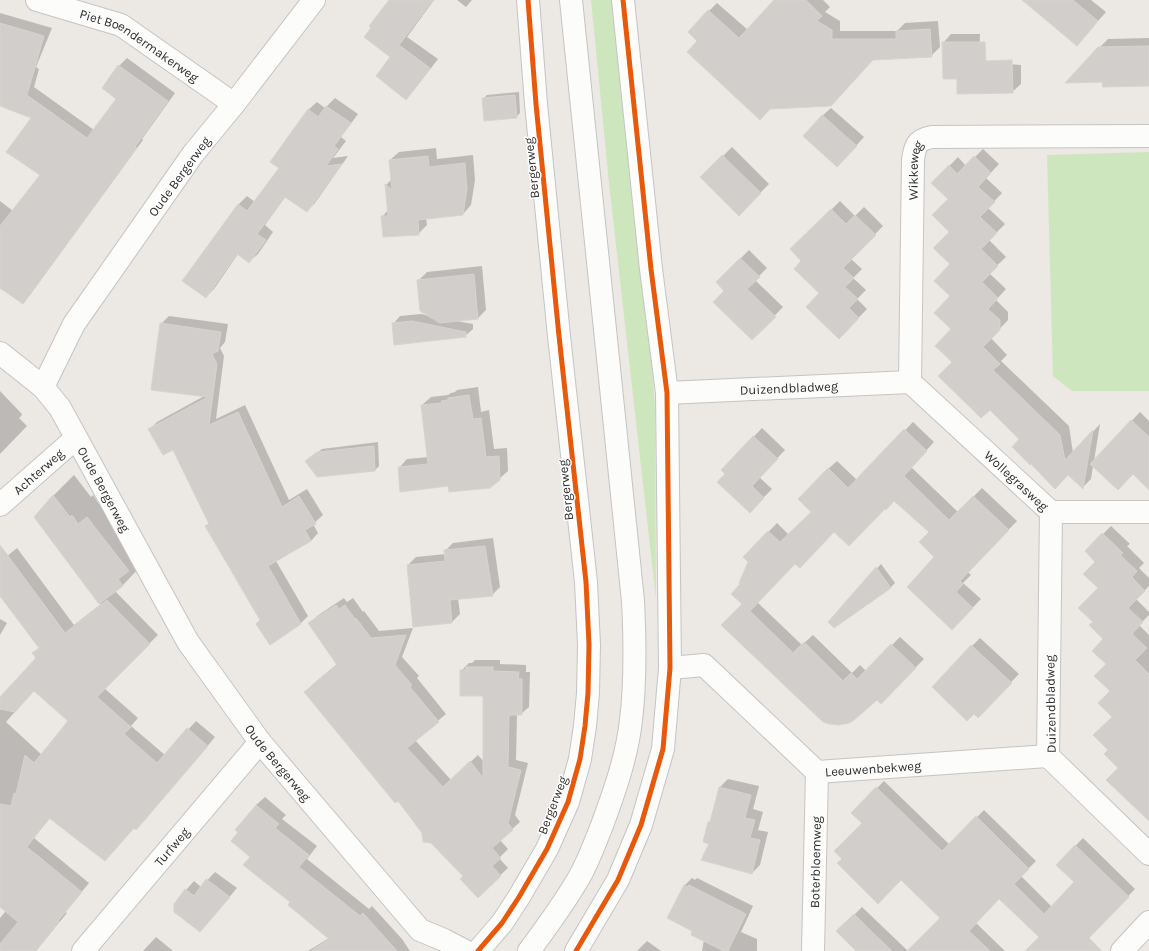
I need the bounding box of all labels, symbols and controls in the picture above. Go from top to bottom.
street label: Piet Boendermakerweg [78,6,202,85]
street label: Oude Bergerweg [145,133,214,219]
street label: Bergerweg [521,136,542,199]
street label: Wikkeweg [905,137,926,200]
street label: Duizendbladweg [739,378,839,398]
street label: Oude Bergerweg [74,444,134,535]
street label: Achterweg [10,445,67,498]
street label: Wollegrasweg [981,447,1052,514]
street label: Bergerweg [555,458,576,521]
street label: Duizendbladweg [1042,654,1059,753]
street label: Oude Bergerweg [242,722,314,805]
street label: Leeuwenbekweg [825,758,922,779]
street label: Bergerweg [534,773,571,837]
street label: Boterbloemweg [807,815,824,908]
street label: Turfweg [151,824,193,869]

